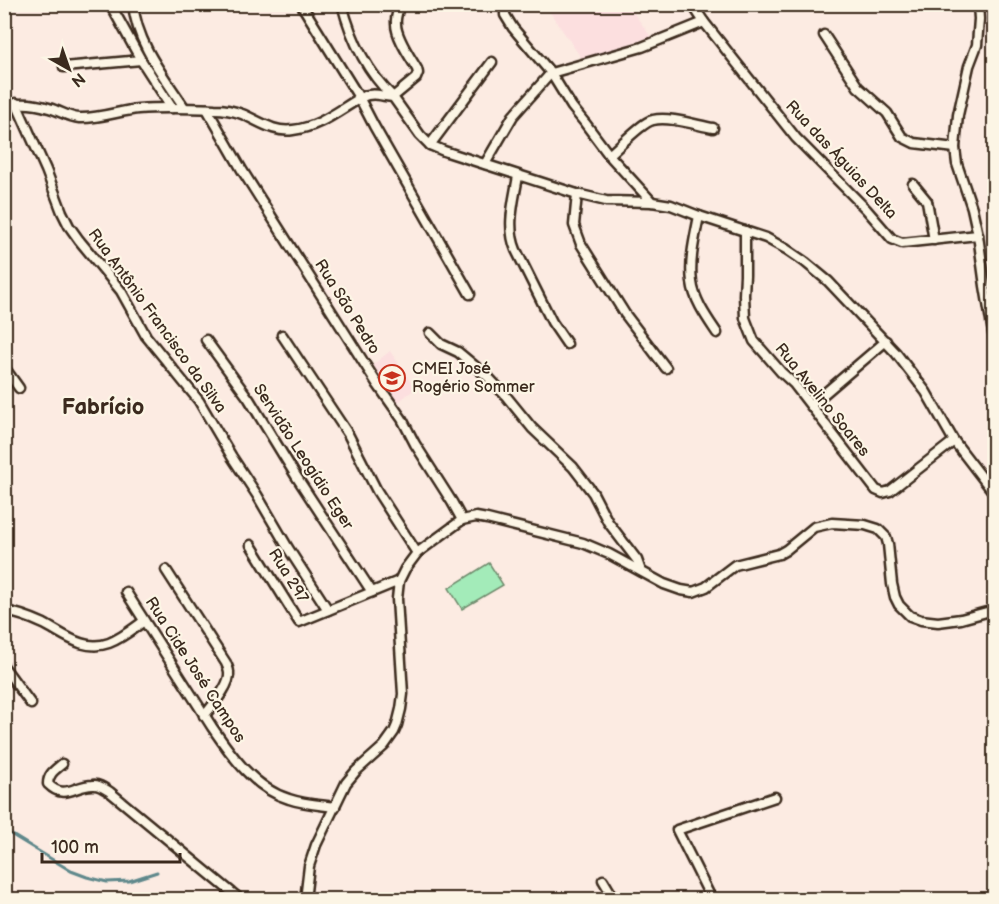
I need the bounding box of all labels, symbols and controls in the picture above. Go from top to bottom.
north arrow [39,39,99,99]
text: N [67,68,88,90]
street label: Rua das Águias Delta [781,96,902,223]
street label: Rua Antônio Francisco da Silva [84,225,230,417]
street label: Rua São Pedro [310,256,384,358]
street label: Rua Avelino Soares [771,340,874,460]
place label: CMEI José Rogério Sommer [412,360,535,397]
school or university icon: CMEI José Rogério Sommer [377,363,407,393]
street label: Servidão Leogídio Eger [249,381,357,534]
district label: Fabrício [62,394,144,421]
street label: Rua 297 [264,545,312,607]
street label: Rua Cide José Campos [141,594,249,746]
scale bar [42,826,180,864]
text: 100 m [51,837,99,858]

